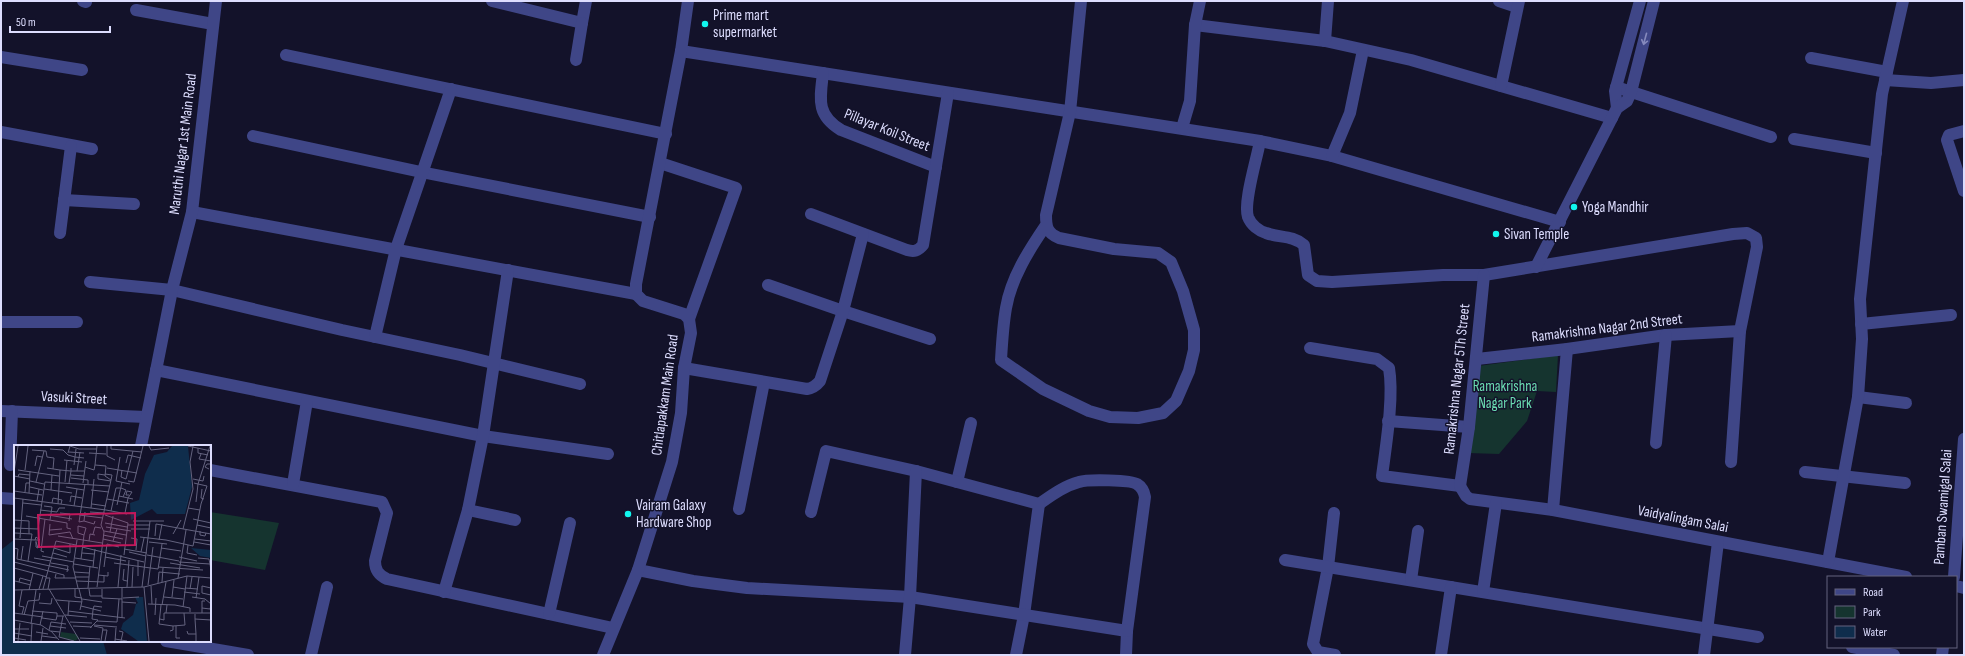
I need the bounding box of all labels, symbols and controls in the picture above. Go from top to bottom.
place label: Prime mart supermarket [713,6,777,42]
scale bar [10,8,110,34]
text: 50 m [16,15,36,30]
marker: Prime mart supermarket [700,19,710,29]
one-way arrow [1641,32,1648,45]
street label: Maruthi Nagar 1st Main Road [165,72,201,216]
street label: Pillayar Koil Street [841,104,933,156]
place label: Yoga Mandhir [1582,198,1649,217]
marker: Yoga Mandhir [1569,202,1579,212]
place label: Sivan Temple [1504,225,1569,244]
marker: Sivan Temple [1491,229,1501,239]
street label: Ramakrishna Nagar 5Th Street [1440,302,1474,455]
street label: Ramakrishna Nagar 2nd Street [1531,309,1684,347]
street label: Chitlapakkam Main Road [647,333,683,457]
park label: Ramakrishna Nagar Park [1473,377,1538,413]
street label: Vasuki Street [40,387,108,409]
inset map [14,445,211,642]
street label: Pamban Swamigal Salai [1929,449,1957,565]
place label: Vairam Galaxy Hardware Shop [636,496,711,532]
street label: Vaidyalingam Salai [1636,501,1730,537]
marker: Vairam Galaxy Hardware Shop [623,509,633,519]
legend [1827,576,1957,648]
text: Road [1863,585,1883,600]
text: Park [1863,605,1881,620]
text: Water [1863,625,1887,640]

